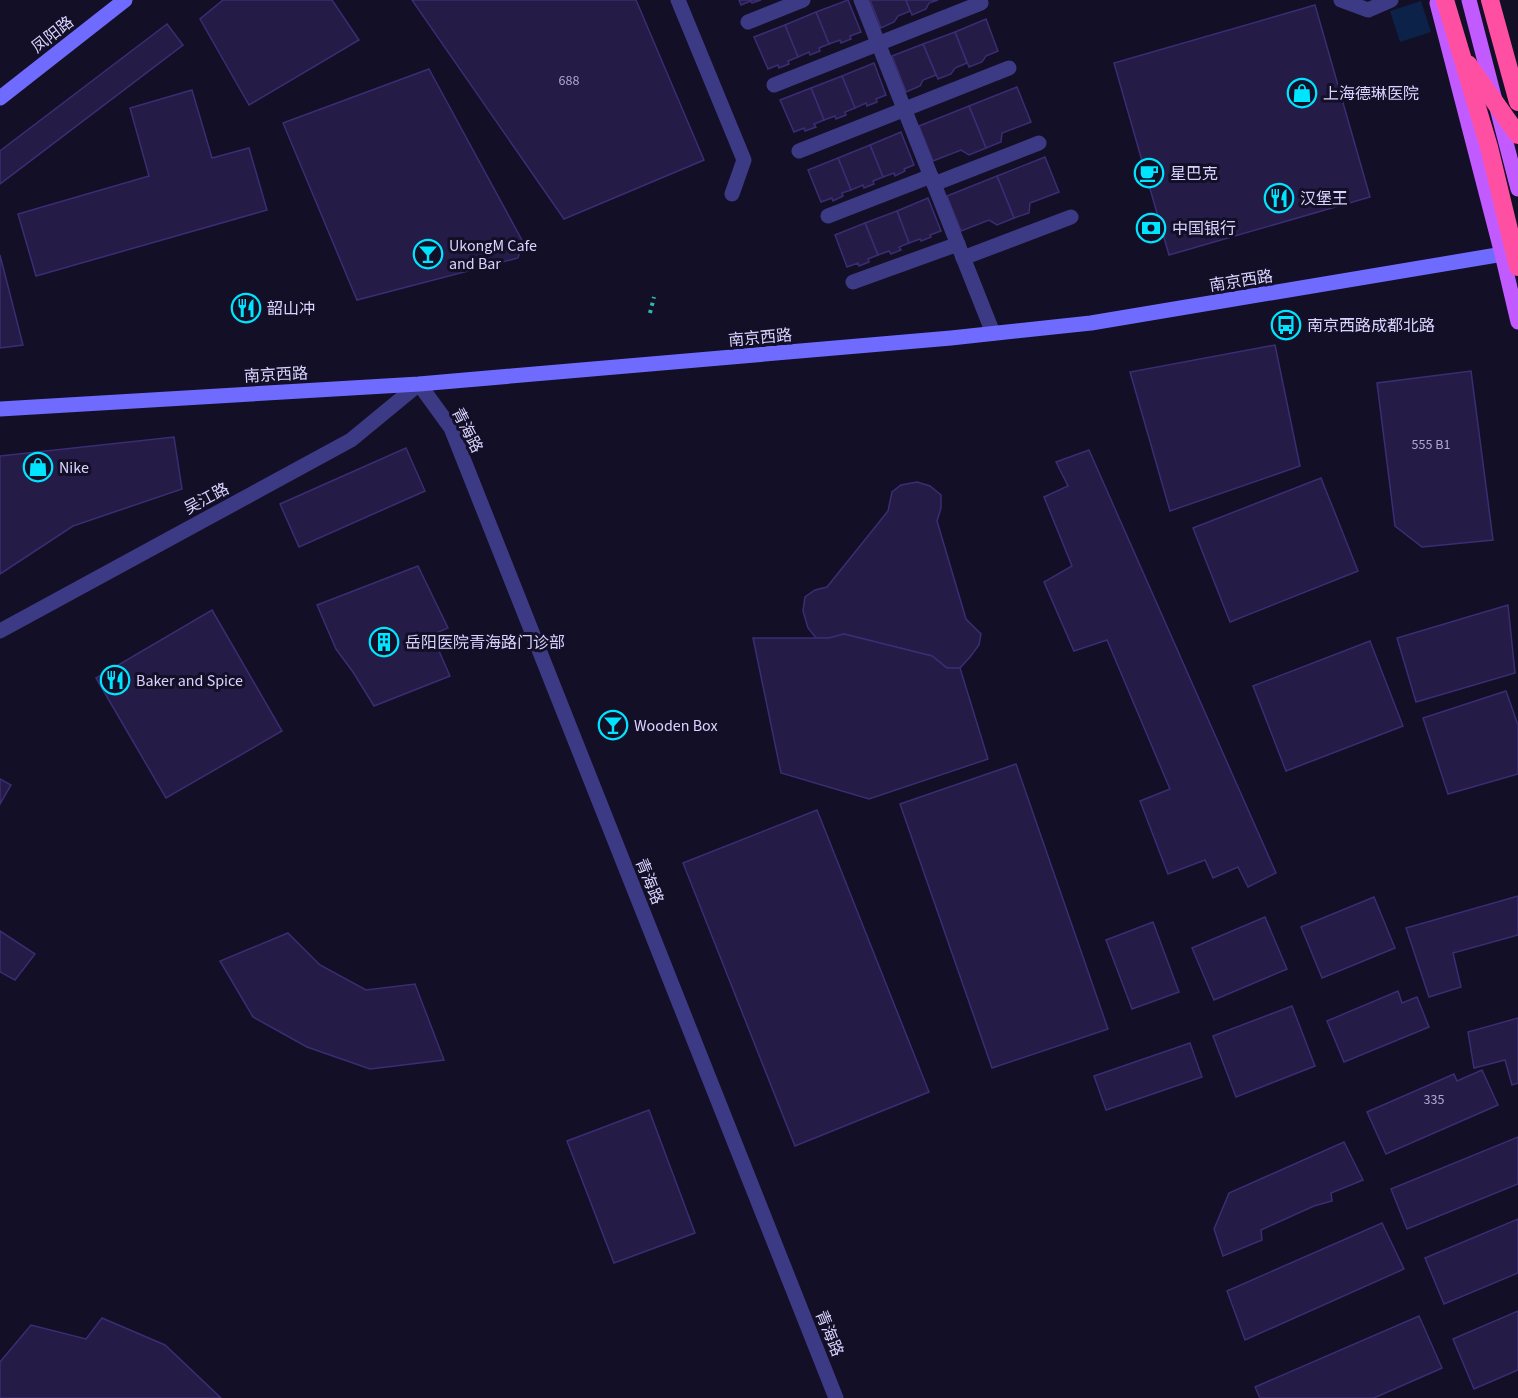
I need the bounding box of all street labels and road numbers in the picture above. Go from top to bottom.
street label: 凤阳路 [27,11,78,58]
street label: 南京西路 [1208,265,1274,297]
street label: 南京西路 [727,324,793,352]
street label: 南京西路 [244,362,309,388]
street label: 青海路 [446,404,488,457]
street label: 吴江路 [180,478,233,520]
street label: 青海路 [630,855,668,908]
street label: 青海路 [810,1307,848,1360]

